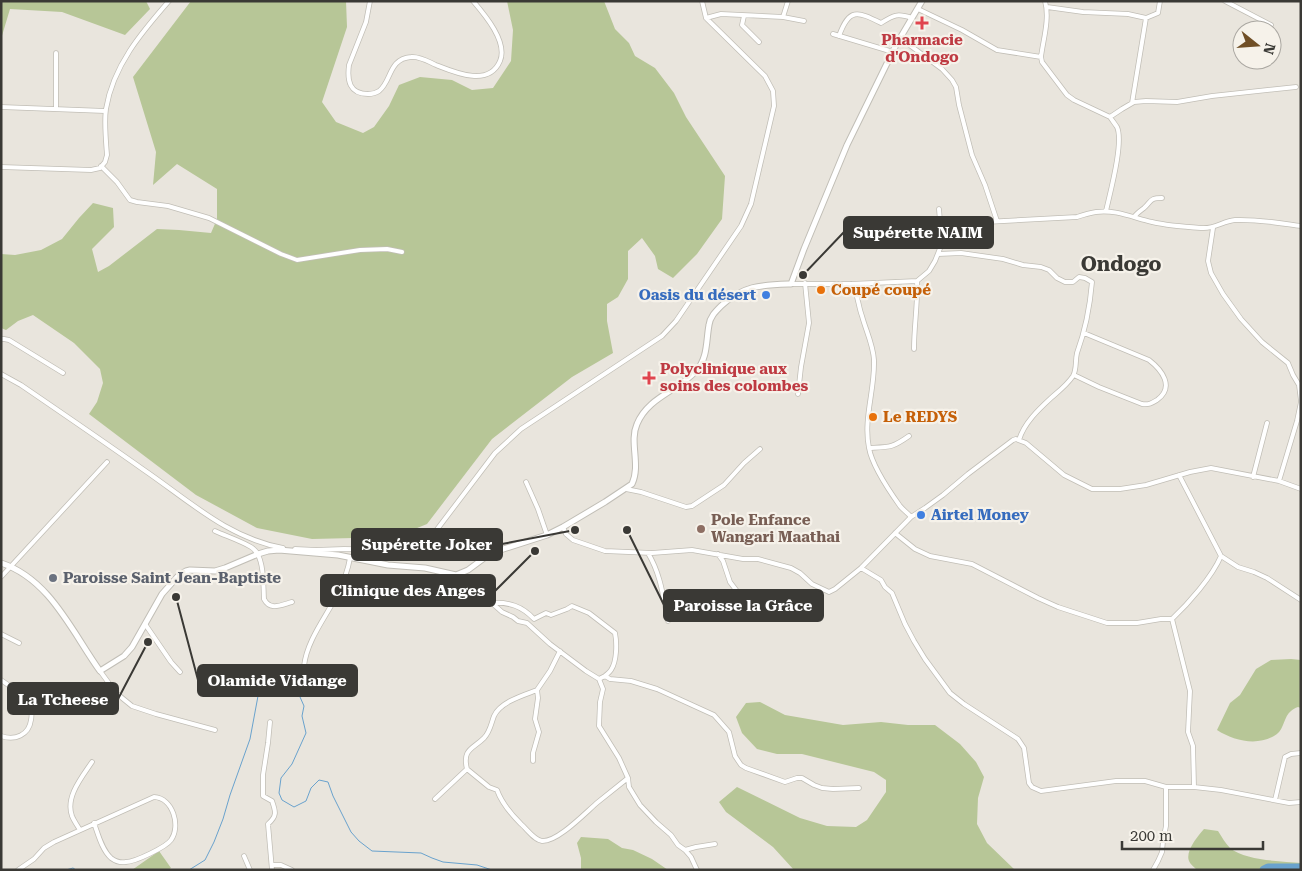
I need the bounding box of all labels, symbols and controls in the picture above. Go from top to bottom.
marker: Pharmacie d'Ondogo [916,17,928,29]
north arrow [1232,20,1282,70]
place label: Pharmacie d'Ondogo [881,31,963,66]
text: N [1260,41,1279,57]
callout: Supérette NAIM [844,217,993,248]
text: Supérette NAIM [853,223,983,242]
district label: Ondogo [1081,252,1161,276]
place label: Coupé coupé [831,281,931,299]
marker: Coupé coupé [815,284,827,296]
place label: Oasis du désert [639,286,756,304]
marker: Oasis du désert [760,289,772,301]
place label: Polyclinique aux soins des colombes [660,360,808,395]
marker: Polyclinique aux soins des colombes [642,371,656,385]
place label: Le REDYS [883,408,958,426]
marker: Le REDYS [867,411,879,423]
place label: Airtel Money [931,506,1029,524]
marker: Airtel Money [915,509,927,521]
place label: Pole Enfance Wangari Maathai [711,511,840,546]
marker: Pole Enfance Wangari Maathai [695,523,707,535]
callout: Supérette Joker [352,529,502,560]
text: Supérette Joker [362,535,492,554]
place label: Paroisse Saint Jean-Baptiste [63,569,281,587]
marker: Paroisse Saint Jean-Baptiste [47,572,59,584]
callout: Clinique des Anges [321,575,495,606]
text: Clinique des Anges [331,581,485,600]
callout: Paroisse la Grâce [664,590,823,621]
text: Paroisse la Grâce [673,596,813,615]
callout: Olamide Vidange [198,665,357,696]
text: Olamide Vidange [207,671,347,690]
callout: La Tcheese [8,683,118,714]
text: La Tcheese [18,690,108,709]
scale bar [1122,818,1263,850]
text: 200 m [1130,827,1173,845]

